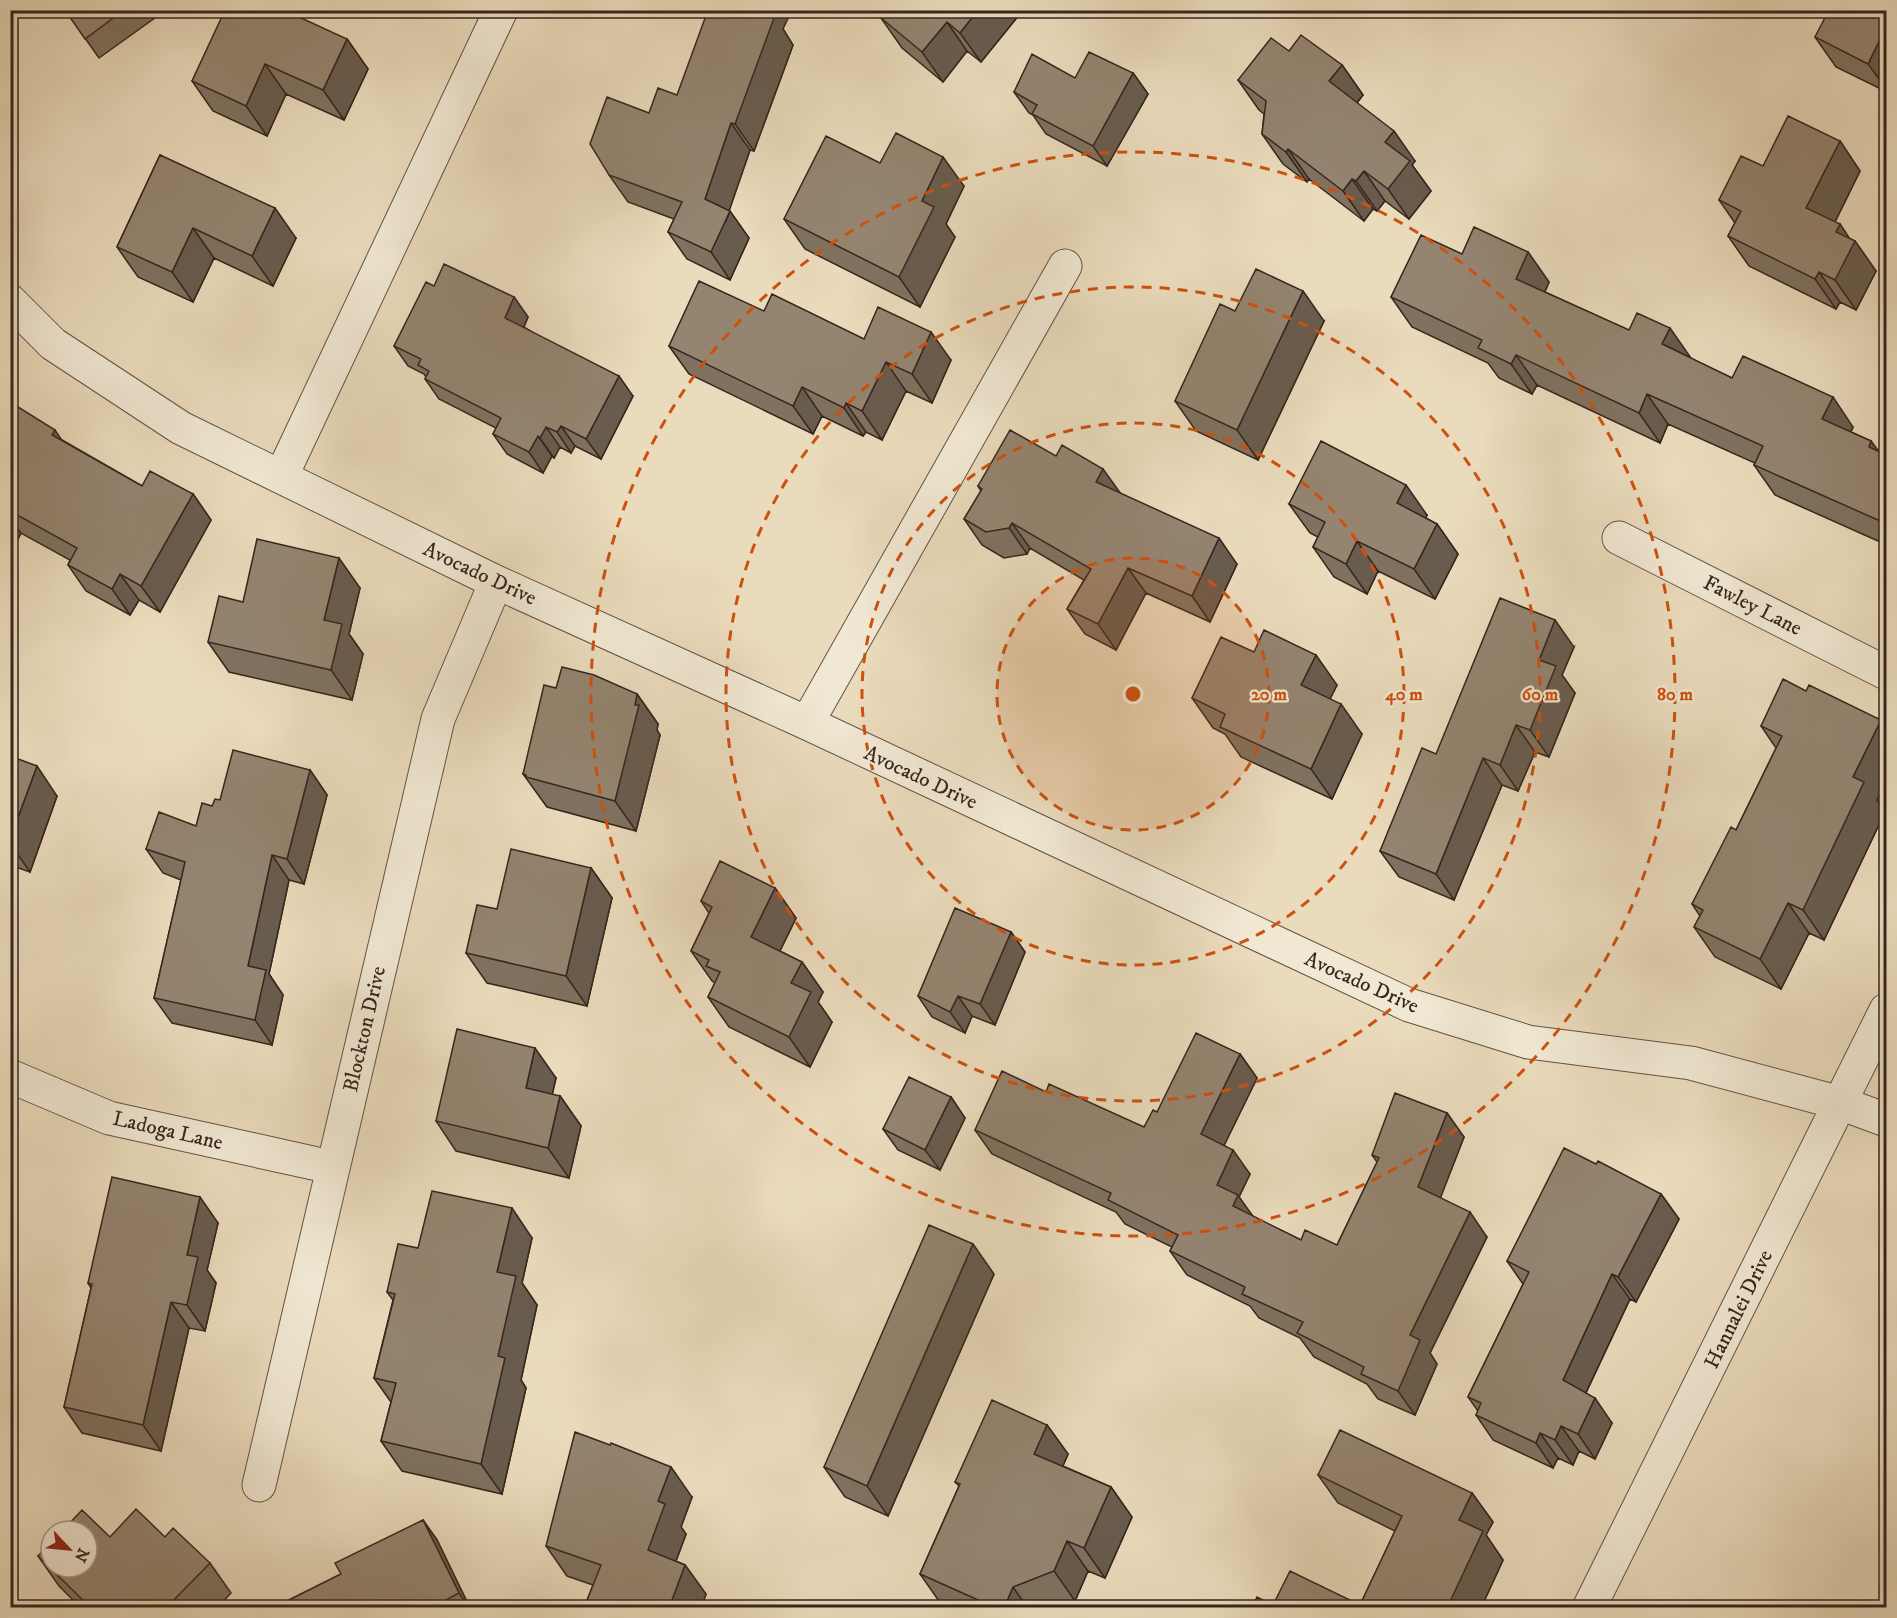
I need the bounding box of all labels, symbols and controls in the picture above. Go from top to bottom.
street label: Avocado Drive [419,536,541,612]
street label: Fawley Lane [1699,570,1806,642]
centre of rings [1123,684,1143,704]
text: 20 m [1251,684,1287,706]
text: 40 m [1384,684,1423,706]
text: 60 m [1522,684,1559,706]
text: 80 m [1657,684,1694,706]
street label: Avocado Drive [860,740,982,816]
street label: Avocado Drive [1300,946,1423,1020]
street label: Blockton Drive [338,964,392,1095]
street label: Ladoga Lane [110,1106,226,1156]
street label: Hannalei Drive [1699,1245,1779,1373]
north arrow [39,1519,99,1579]
text: N [70,1545,93,1565]

